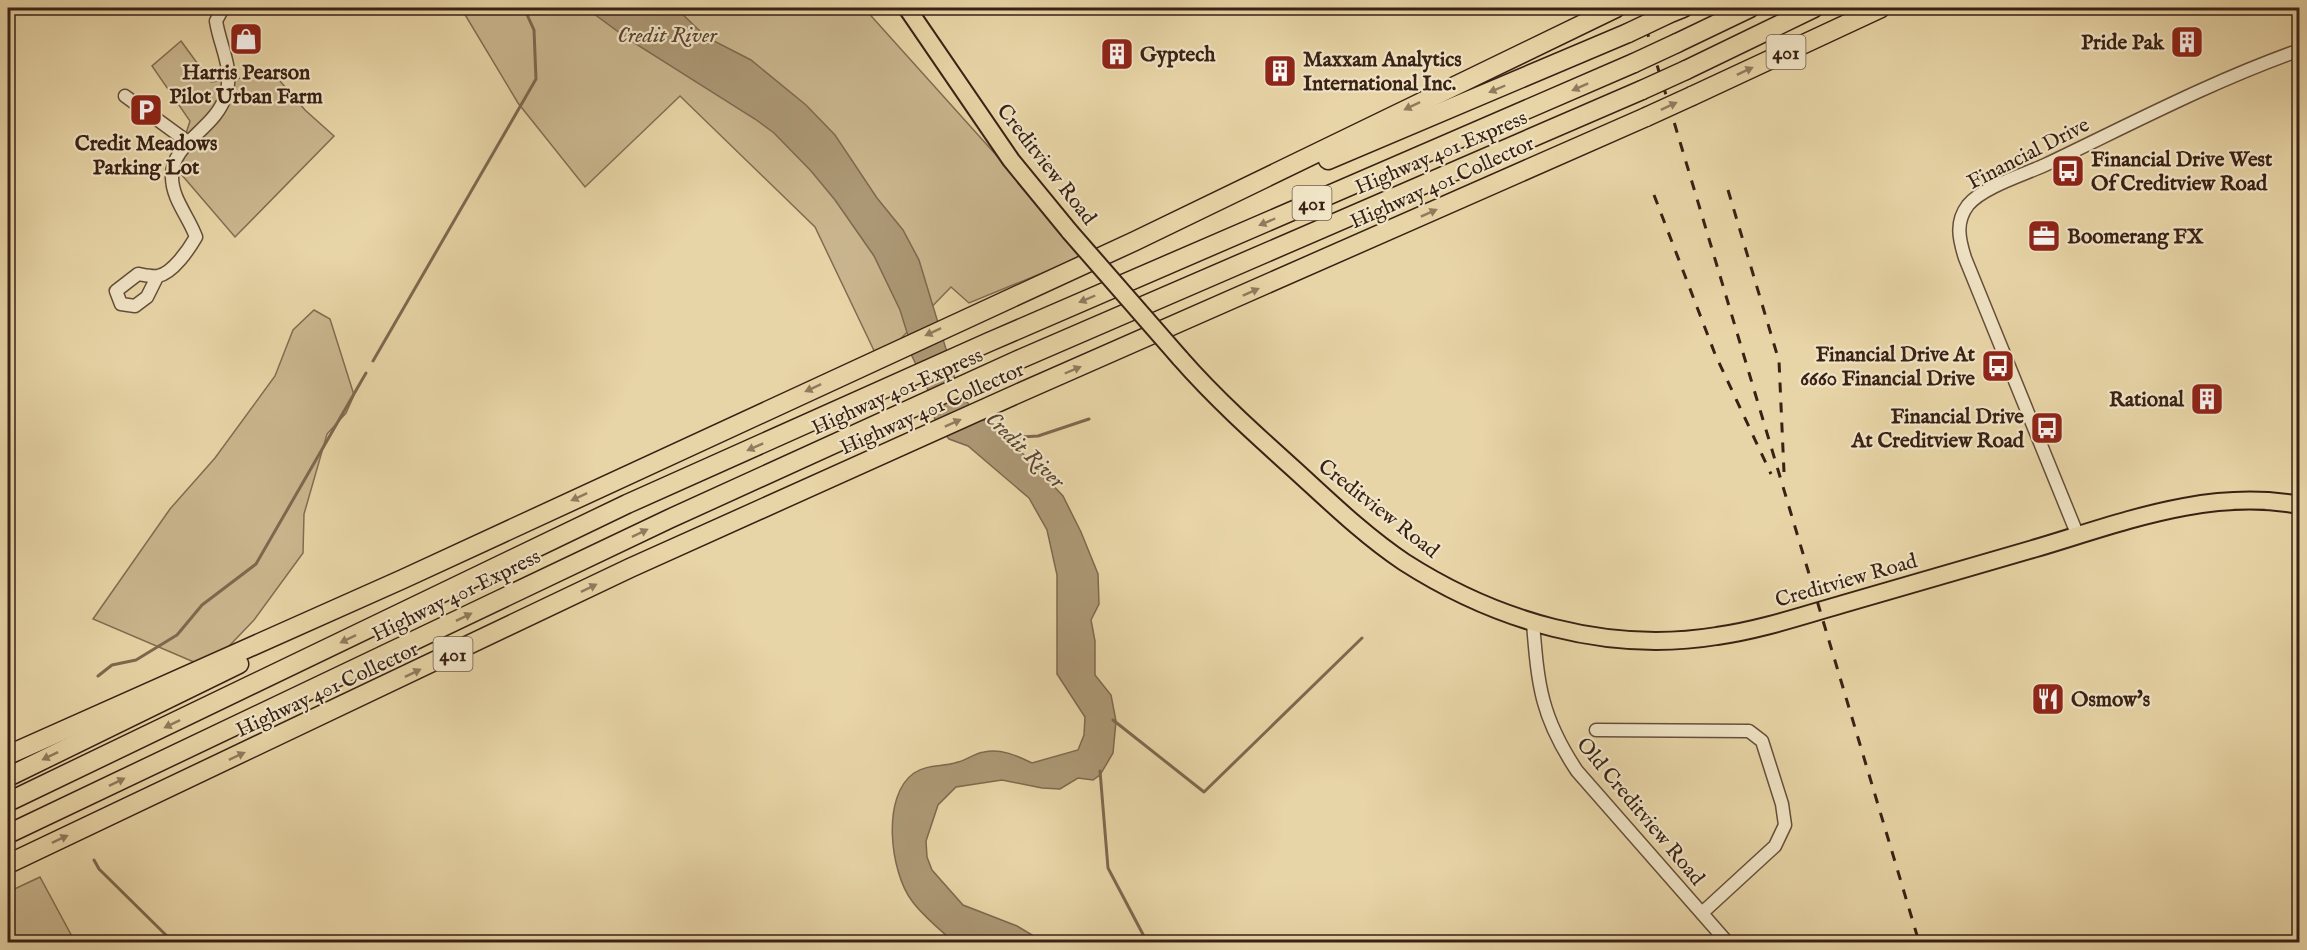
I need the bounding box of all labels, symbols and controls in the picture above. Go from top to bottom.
shop icon: Harris Pearson Pilot Urban Farm [228,21,264,57]
water label: Credit River [617,22,718,50]
building icon: Pride Pak [2169,24,2205,60]
place label: Pride Pak [2081,30,2165,57]
road number: 401 [1766,35,1806,69]
building icon: Gyptech [1099,36,1135,72]
place label: Gyptech [1140,42,1216,69]
place label: Maxxam Analytics International Inc. [1303,47,1462,98]
building icon: Maxxam Analytics International Inc. [1262,53,1298,89]
place label: Harris Pearson Pilot Urban Farm [169,60,324,111]
one-way arrow [1736,66,1753,75]
one-way arrow [1572,82,1589,91]
one-way arrow [1487,84,1505,94]
parking icon: Credit Meadows Parking Lot [128,92,164,128]
street label: Creditview Road [990,99,1102,232]
one-way arrow [1403,101,1421,111]
one-way arrow [1660,102,1677,111]
street label: Highway 401 Express [1351,105,1532,202]
street label: Financial Drive [1963,112,2095,197]
street label: Highway 401 Collector [1346,130,1539,236]
place label: Credit Meadows Parking Lot [75,131,217,182]
place label: Financial Drive West Of Creditview Road [2091,147,2273,198]
bus stop icon: Financial Drive West Of Creditview Road [2050,153,2086,189]
road number: 401 [1292,186,1332,220]
one-way arrow [1421,208,1438,217]
one-way arrow [1258,218,1275,227]
office icon: Boomerang FX [2026,218,2062,254]
place label: Boomerang FX [2067,224,2205,251]
one-way arrow [1243,287,1260,296]
one-way arrow [1078,294,1096,304]
one-way arrow [925,328,942,337]
place label: Financial Drive At 6660 Financial Drive [1800,342,1976,393]
street label: Highway 401 Express [808,343,987,442]
bus stop icon: Financial Drive At 6660 Financial Drive [1980,348,2016,384]
street label: Highway 401 Collector [836,356,1029,462]
one-way arrow [1064,365,1082,375]
building icon: Rational [2189,381,2225,417]
one-way arrow [804,384,821,393]
place label: Rational [2109,387,2185,414]
place label: Financial Drive At Creditview Road [1850,404,2025,455]
water label: Credit River [979,406,1071,496]
bus stop icon: Financial Drive At Creditview Road [2029,410,2065,446]
one-way arrow [944,418,962,427]
one-way arrow [746,442,764,452]
street label: Creditview Road [1312,453,1445,565]
one-way arrow [570,492,587,501]
one-way arrow [631,528,648,537]
street label: Highway 401 Express [368,544,546,649]
street label: Creditview Road [1772,548,1921,615]
one-way arrow [580,584,597,593]
one-way arrow [455,612,472,621]
one-way arrow [339,635,356,644]
street label: Highway 401 Collector [232,636,424,745]
road number: 401 [434,637,472,671]
one-way arrow [405,668,422,677]
restaurant icon: Osmow's [2030,681,2066,717]
place label: Osmow's [2071,687,2150,714]
one-way arrow [164,720,181,729]
street label: Old Creditview Road [1570,732,1710,892]
one-way arrow [42,752,59,761]
one-way arrow [228,752,245,761]
one-way arrow [109,778,126,787]
one-way arrow [52,835,69,844]

